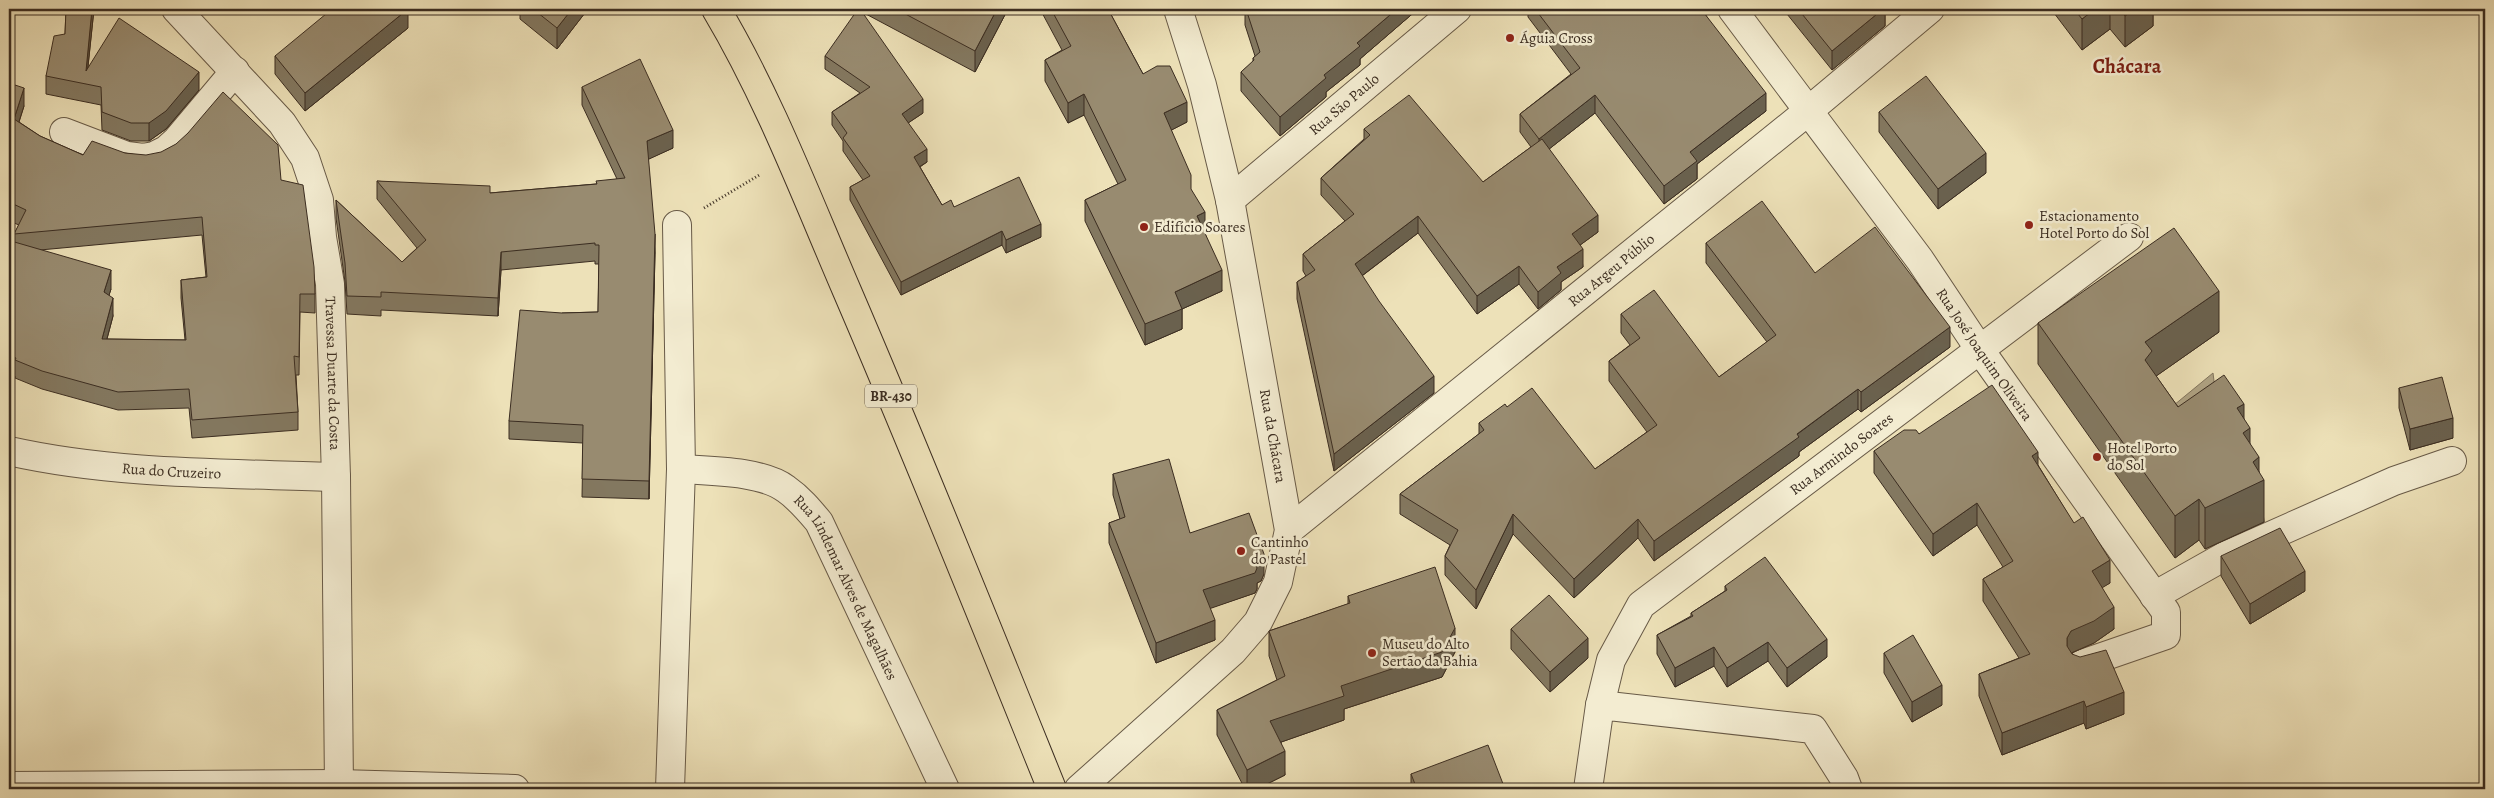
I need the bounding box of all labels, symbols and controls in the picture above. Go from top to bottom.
place label: Águia Cross [1519,28,1593,48]
marker: Águia Cross [1504,32,1516,44]
district label: Chácara [2093,53,2162,80]
street label: Rua São Paulo [1305,69,1383,139]
place label: Estacionamento Hotel Porto do Sol [2039,206,2150,243]
place label: Edifício Soares [1154,217,1245,237]
marker: Estacionamento Hotel Porto do Sol [2023,219,2035,231]
marker: Edifício Soares [1138,221,1150,233]
street label: Rua Argeu Públio [1564,229,1659,311]
street label: Rua José Joaquim Oliveira [1932,284,2037,425]
street label: Travessa Duarte da Costa [320,296,345,451]
road number: BR-430 [865,384,917,408]
street label: Rua da Chácara [1255,387,1291,485]
street label: Rua Armindo Soares [1785,408,1897,499]
place label: Hotel Porto do Sol [2107,438,2177,475]
marker: Hotel Porto do Sol [2091,451,2103,463]
street label: Rua do Cruzeiro [121,458,221,484]
street label: Rua Lindemar Alves de Magalhães [789,490,902,683]
place label: Cantinho do Pastel [1251,532,1308,569]
marker: Cantinho do Pastel [1235,545,1247,557]
place label: Museu do Alto Sertão da Bahia [1382,634,1478,671]
marker: Museu do Alto Sertão da Bahia [1366,647,1378,659]

